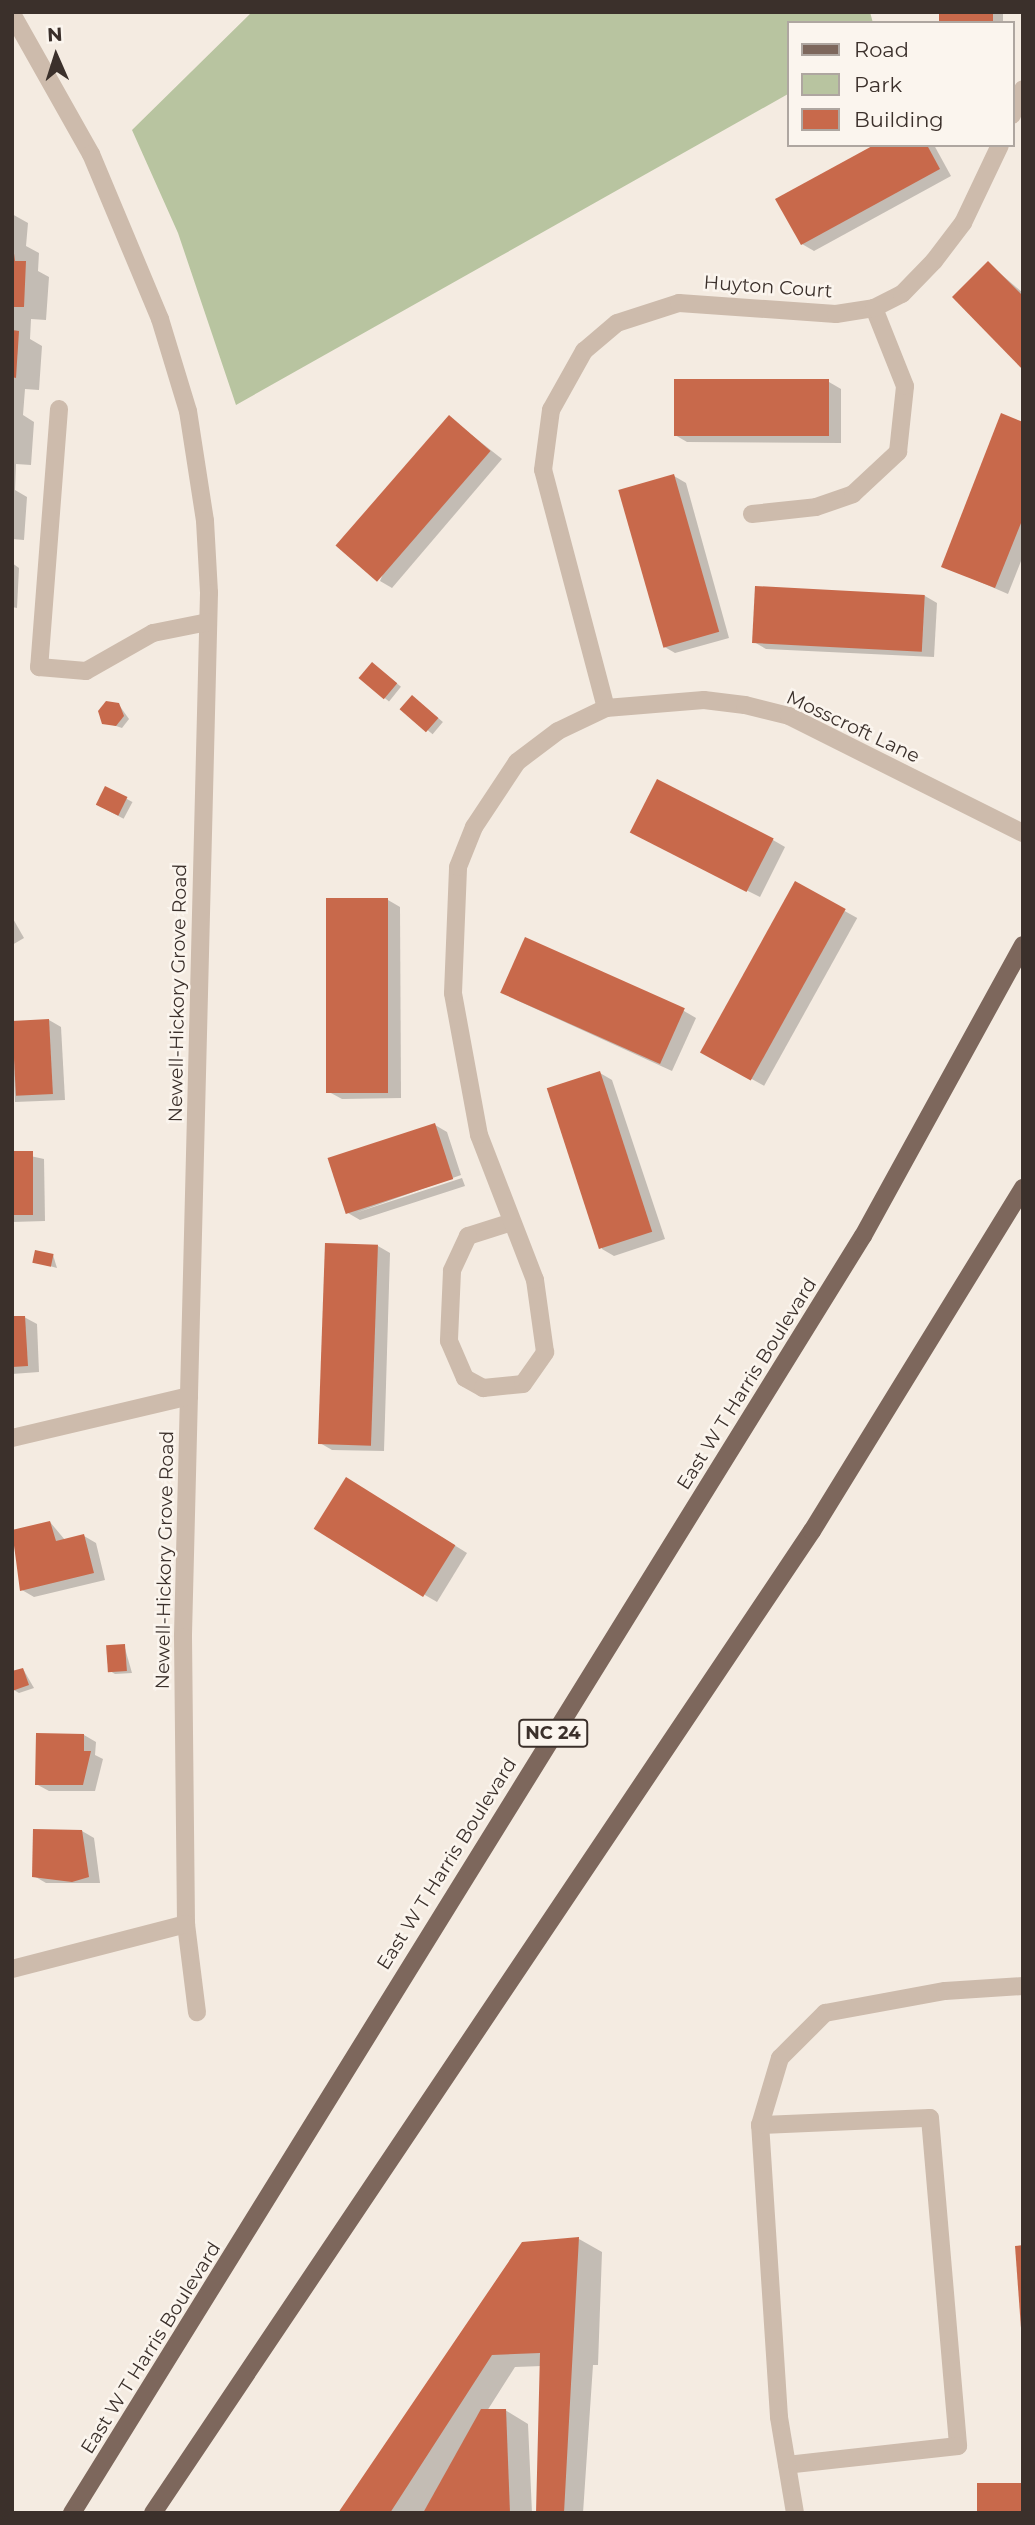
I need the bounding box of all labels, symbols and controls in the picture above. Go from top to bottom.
north arrow [21,21,91,91]
legend [786,21,1014,147]
text: N [47,23,63,46]
text: Road [854,37,909,62]
text: Park [854,72,902,97]
text: Building [854,107,944,132]
street label: Huyton Court [703,271,833,303]
street label: Mosscroft Lane [783,686,923,768]
street label: Newell-Hickory Grove Road [164,863,192,1123]
street label: East W T Harris Boulevard [672,1274,822,1494]
street label: Newell-Hickory Grove Road [151,1430,179,1690]
road number: NC 24 [518,1718,588,1748]
street label: East W T Harris Boulevard [372,1754,522,1974]
street label: East W T Harris Boulevard [76,2238,226,2458]

